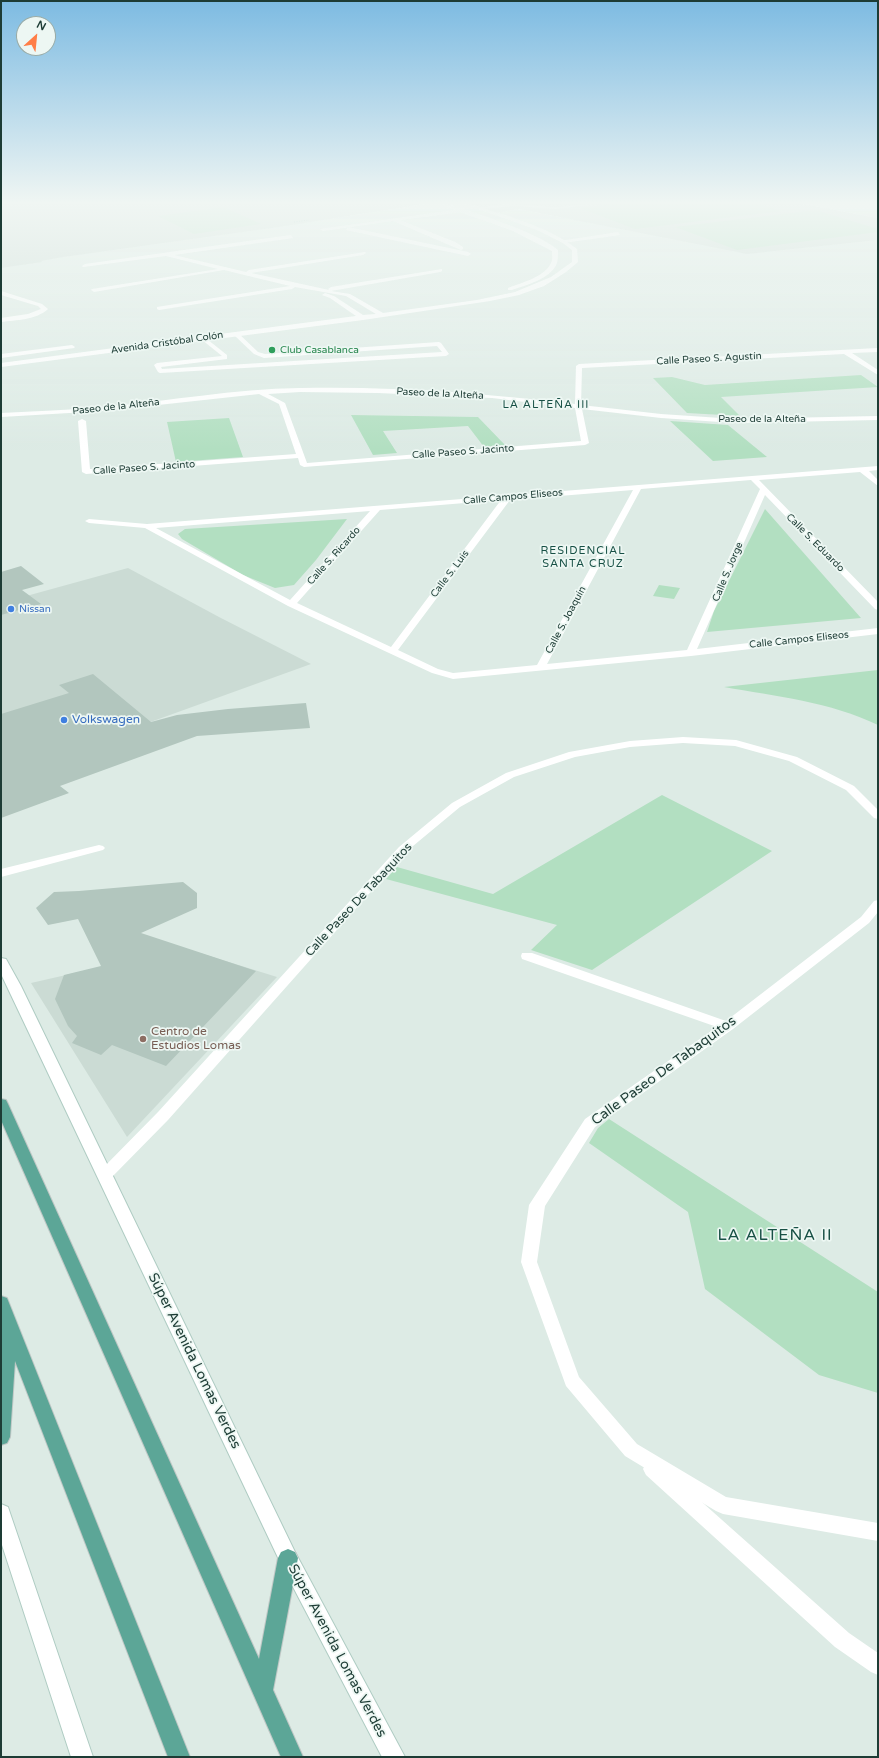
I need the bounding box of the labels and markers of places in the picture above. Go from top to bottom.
place label: Club Casablanca [280,344,359,356]
marker: Club Casablanca [267,345,277,355]
place label: Nissan [19,603,51,615]
marker: Nissan [6,604,16,614]
place label: Volkswagen [72,713,140,727]
marker: Volkswagen [59,715,69,725]
place label: Centro de Estudios Lomas [151,1025,241,1053]
marker: Centro de Estudios Lomas [138,1034,148,1044]

